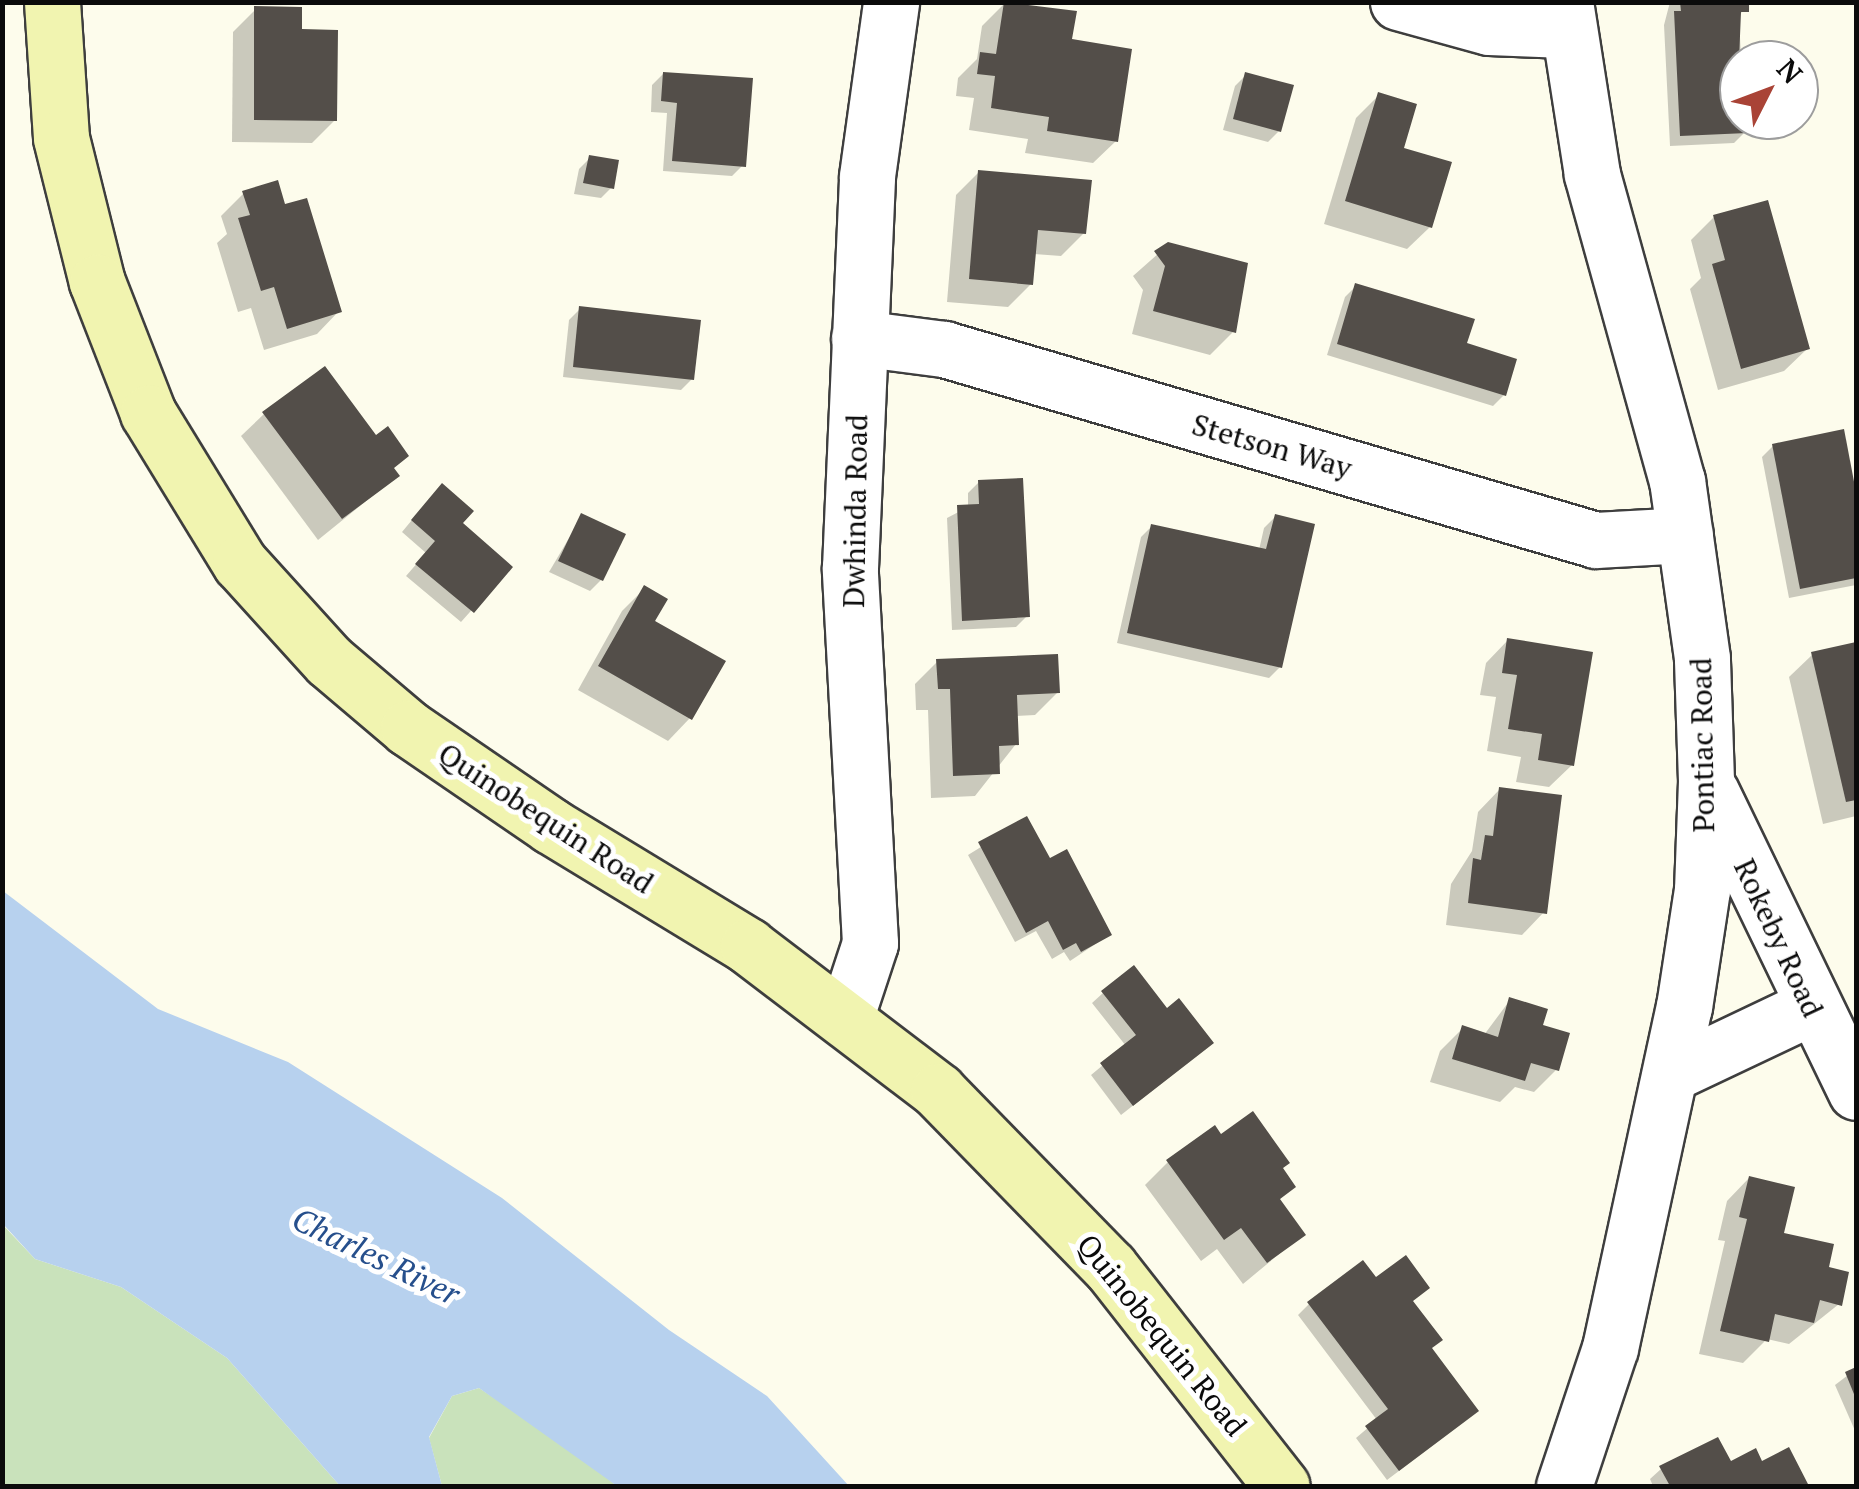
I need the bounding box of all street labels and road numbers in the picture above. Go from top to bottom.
street label: Stetson Way [1188,406,1356,486]
street label: Dwhinda Road [835,414,875,608]
street label: Pontiac Road [1682,657,1722,833]
street label: Quinobequin Road [432,735,660,901]
street label: Rokeby Road [1727,853,1831,1023]
street label: Quinobequin Road [1070,1227,1254,1443]

